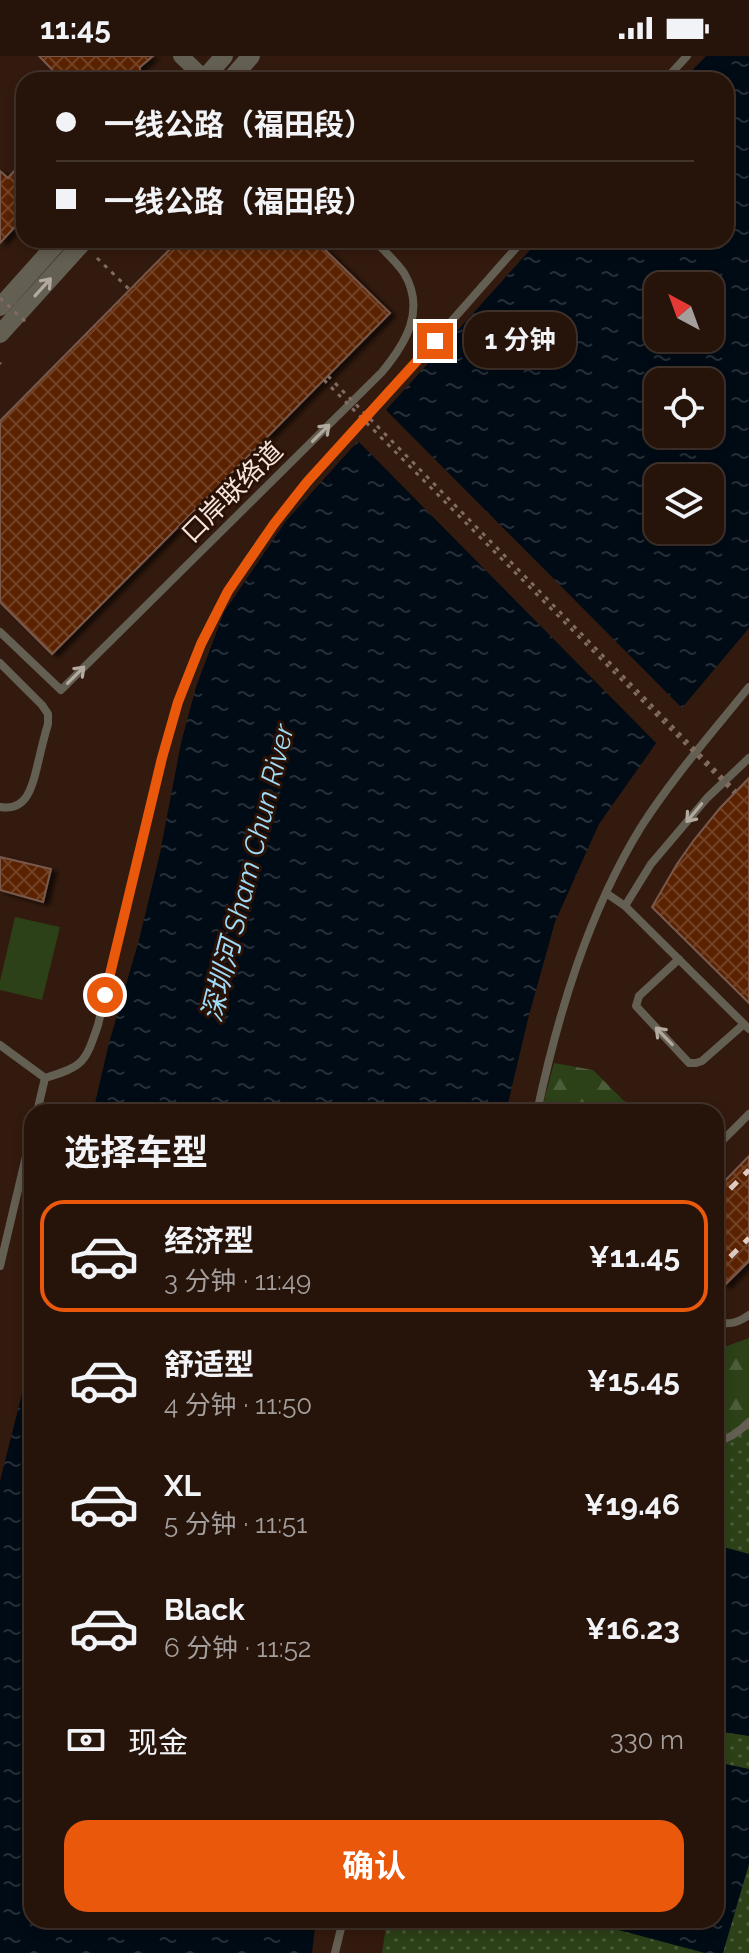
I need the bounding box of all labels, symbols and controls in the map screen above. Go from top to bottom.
text: 11:45 [40,11,111,46]
text: 一线公路（福田段） [104,107,374,142]
text: 一线公路（福田段） [104,184,374,219]
north arrow [644,272,724,352]
map controls [644,272,724,544]
one-way arrow [33,277,52,297]
callout: 1 分钟 [463,313,575,369]
route end [417,323,453,359]
text: 1 分钟 [484,325,556,355]
button: locate [644,368,724,448]
one-way arrow [311,423,331,442]
street label: 口岸联络道 [175,435,289,549]
button: layers [644,464,724,544]
one-way arrow [66,665,86,684]
water label: 深圳河 Sham Chun River [195,720,301,1025]
one-way arrow [685,802,703,823]
route start [87,977,123,1013]
one-way arrow [655,1027,674,1046]
text: 选择车型 [64,1131,208,1173]
icon: car [68,1220,140,1292]
text: 经济型 [164,1223,254,1258]
text: ¥11.45 [589,1239,680,1274]
text: 3 分钟 · 11:49 [164,1266,311,1296]
icon: car [68,1344,140,1416]
text: 舒适型 [164,1347,254,1382]
text: ¥15.45 [587,1363,680,1398]
text: 4 分钟 · 11:50 [164,1390,312,1420]
icon: car [68,1468,140,1540]
text: XL [164,1468,201,1503]
text: ¥19.46 [584,1487,680,1522]
text: 5 分钟 · 11:51 [164,1509,307,1539]
icon: car [68,1592,140,1664]
text: Black [164,1592,245,1627]
text: ¥16.23 [585,1611,680,1646]
text: 6 分钟 · 11:52 [164,1633,311,1663]
icon: cash [64,1718,108,1762]
text: 现金 [128,1725,188,1760]
text: 330 m [610,1725,684,1755]
button: 确认 [64,1820,684,1912]

